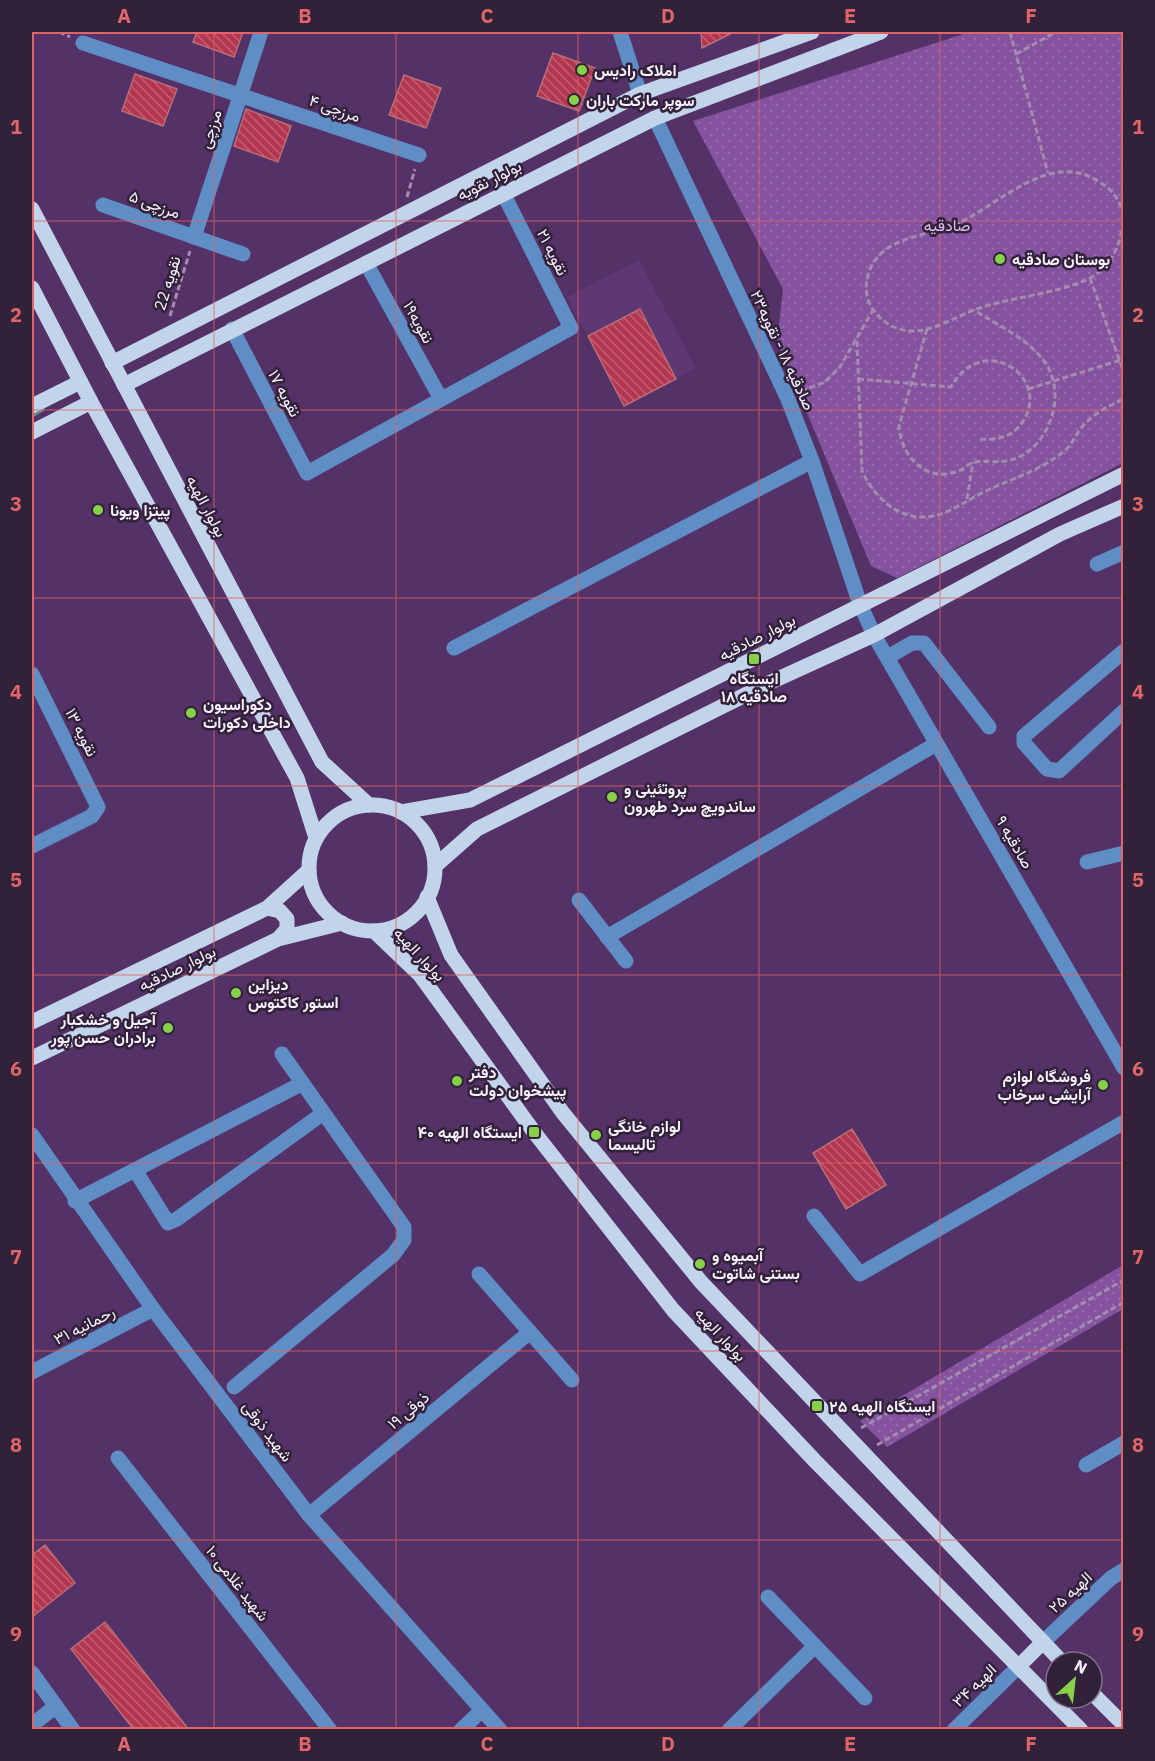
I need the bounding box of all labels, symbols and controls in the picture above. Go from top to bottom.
text: A [117,2,131,29]
text: B [298,2,312,29]
text: C [480,2,494,29]
text: D [661,2,675,29]
text: E [844,2,856,29]
text: F [1025,2,1037,29]
place label: املاک رادیس [594,60,677,81]
marker: املاک رادیس [575,63,589,77]
street label: مرزچی ۴ [306,90,363,128]
place label: سوپر مارکت باران [586,90,695,112]
marker: سوپر مارکت باران [567,93,581,107]
street label: مرزچی [194,107,228,152]
text: 1 [10,113,22,140]
text: 1 [1132,113,1144,140]
street label: بولوار نقویه [454,155,525,206]
street label: مرزچی ۵ [126,186,183,224]
park label: صادقیه [924,215,970,235]
street label: نقویه ۲۱ [532,225,573,279]
place label: بوستان صادقیه [1012,249,1110,270]
marker: بوستان صادقیه [993,252,1007,266]
street label: نقویه 22 [149,253,186,313]
street label: صادقیه ۱۸ - نقویه۲۳ [746,287,820,414]
street label: نقویه۱۹ [398,297,439,347]
text: 2 [10,301,22,328]
text: 2 [1132,301,1144,328]
street label: نقویه ۱۷ [263,366,306,421]
street label: بولوار الهیه [182,472,232,541]
text: 3 [10,490,22,517]
text: 3 [1132,490,1144,517]
place label: پیتزا ویونا [110,500,171,522]
marker: پیتزا ویونا [91,503,105,517]
street label: بولوار صادقیه [715,609,799,666]
marker: ایستگاه صادقیه ۱۸ [747,652,761,666]
place label: ایستگاه صادقیه ۱۸ [721,668,787,706]
text: 4 [10,678,22,705]
text: 4 [1132,678,1144,705]
place label: دکوراسیون داخلی دکورات [203,694,291,733]
street label: نقویه ۱۳ [60,704,103,760]
marker: دکوراسیون داخلی دکورات [184,706,198,720]
place label: پروتئینی و ساندویچ سرد طهرون [624,778,756,818]
marker: پروتئینی و ساندویچ سرد طهرون [605,790,619,804]
street label: صادقیه ۹ [992,812,1038,872]
text: 5 [10,866,22,893]
text: 5 [1132,866,1144,893]
street label: بولوار الهیه [389,923,450,986]
street label: بولوار صادقیه [135,941,219,996]
place label: دیزاین استور کاکتوس [248,974,339,1013]
marker: دیزاین استور کاکتوس [229,986,243,1000]
place label: آجیل و خشکبار برادران حسن پور [50,1009,158,1049]
marker: آجیل و خشکبار برادران حسن پور [161,1021,175,1035]
text: 6 [10,1055,22,1082]
text: 6 [1132,1055,1144,1082]
place label: دفتر پیشخوان دولت [468,1062,567,1102]
place label: فروشگاه لوازم آرایشی سرخاب [998,1066,1093,1105]
marker: دفتر پیشخوان دولت [450,1074,464,1088]
marker: فروشگاه لوازم آرایشی سرخاب [1096,1078,1110,1092]
place label: لوازم خانگی تالیسما [608,1116,681,1154]
place label: ایستگاه الهیه ۴۰ [417,1122,522,1143]
marker: ایستگاه الهیه ۴۰ [527,1125,541,1139]
marker: لوازم خانگی تالیسما [589,1128,603,1142]
text: 7 [10,1243,22,1270]
text: 7 [1132,1243,1144,1270]
place label: آبمیوه و بستنی شاتوت [712,1245,800,1284]
marker: آبمیوه و بستنی شاتوت [693,1257,707,1271]
street label: رحمانیه ۳۱ [50,1301,118,1350]
street label: بولوار الهیه [690,1303,751,1366]
street label: ذوقی ۱۹ [383,1387,434,1434]
place label: ایستگاه الهیه ۲۵ [829,1396,936,1417]
street label: شهید ذوقی [238,1397,297,1466]
marker: ایستگاه الهیه ۲۵ [810,1399,824,1413]
text: 8 [10,1431,22,1458]
text: 8 [1132,1431,1144,1458]
street label: شهید غلامی ۱۰ [201,1541,274,1626]
street label: الهیه ۲۵ [1044,1567,1097,1618]
text: 9 [10,1620,22,1647]
text: 9 [1132,1620,1144,1647]
north arrow [1044,1650,1104,1710]
text: N [1071,1655,1091,1678]
street label: الهیه ۳۴ [948,1659,1001,1712]
text: A [117,1730,131,1757]
text: B [298,1730,312,1757]
text: C [480,1730,494,1757]
text: D [661,1730,675,1757]
text: E [844,1730,856,1757]
text: F [1025,1730,1037,1757]

